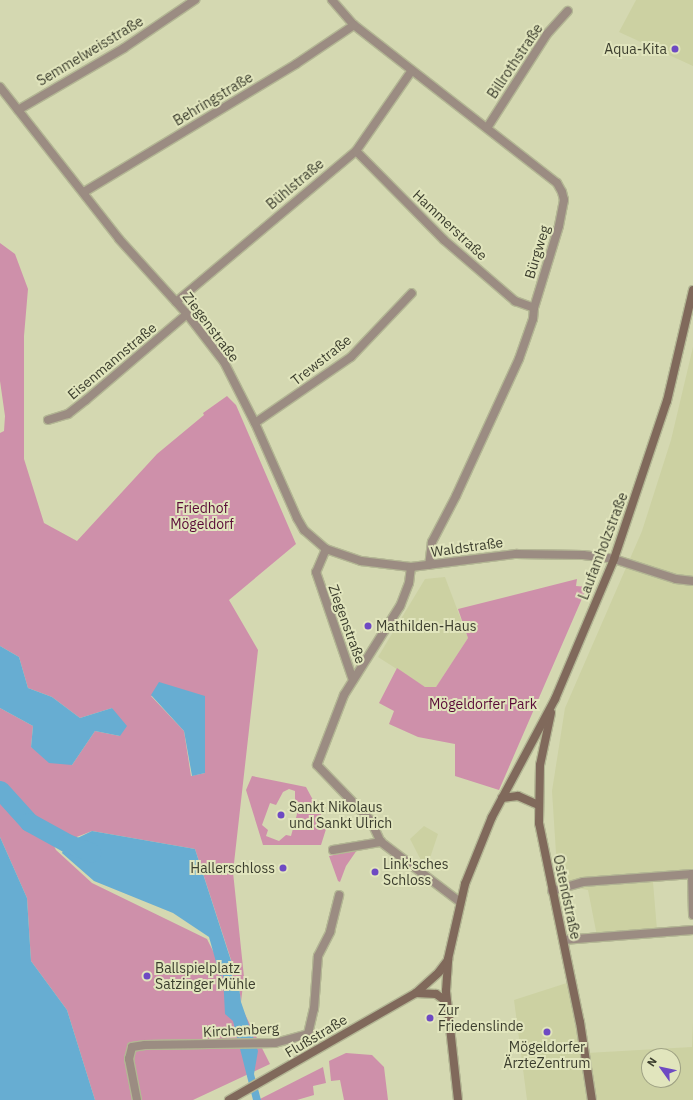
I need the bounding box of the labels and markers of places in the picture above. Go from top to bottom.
place label: Aqua-Kita [604,41,667,57]
marker: Aqua-Kita [670,44,680,54]
place label: Mathilden-Haus [376,618,477,634]
marker: Mathilden-Haus [363,621,373,631]
place label: Sankt Nikolaus und Sankt Ulrich [289,799,392,832]
marker: Sankt Nikolaus und Sankt Ulrich [276,810,286,820]
place label: Link'sches Schloss [383,856,449,888]
place label: Hallerschloss [190,860,275,876]
marker: Hallerschloss [278,863,288,873]
marker: Link'sches Schloss [370,867,380,877]
place label: Ballspielplatz Satzinger Mühle [155,960,256,992]
marker: Ballspielplatz Satzinger Mühle [142,971,152,981]
place label: Zur Friedenslinde [438,1002,524,1034]
marker: Zur Friedenslinde [425,1013,435,1023]
marker: Mögeldorfer ÄrzteZentrum [542,1027,552,1037]
place label: Mögeldorfer ÄrzteZentrum [504,1039,590,1072]

